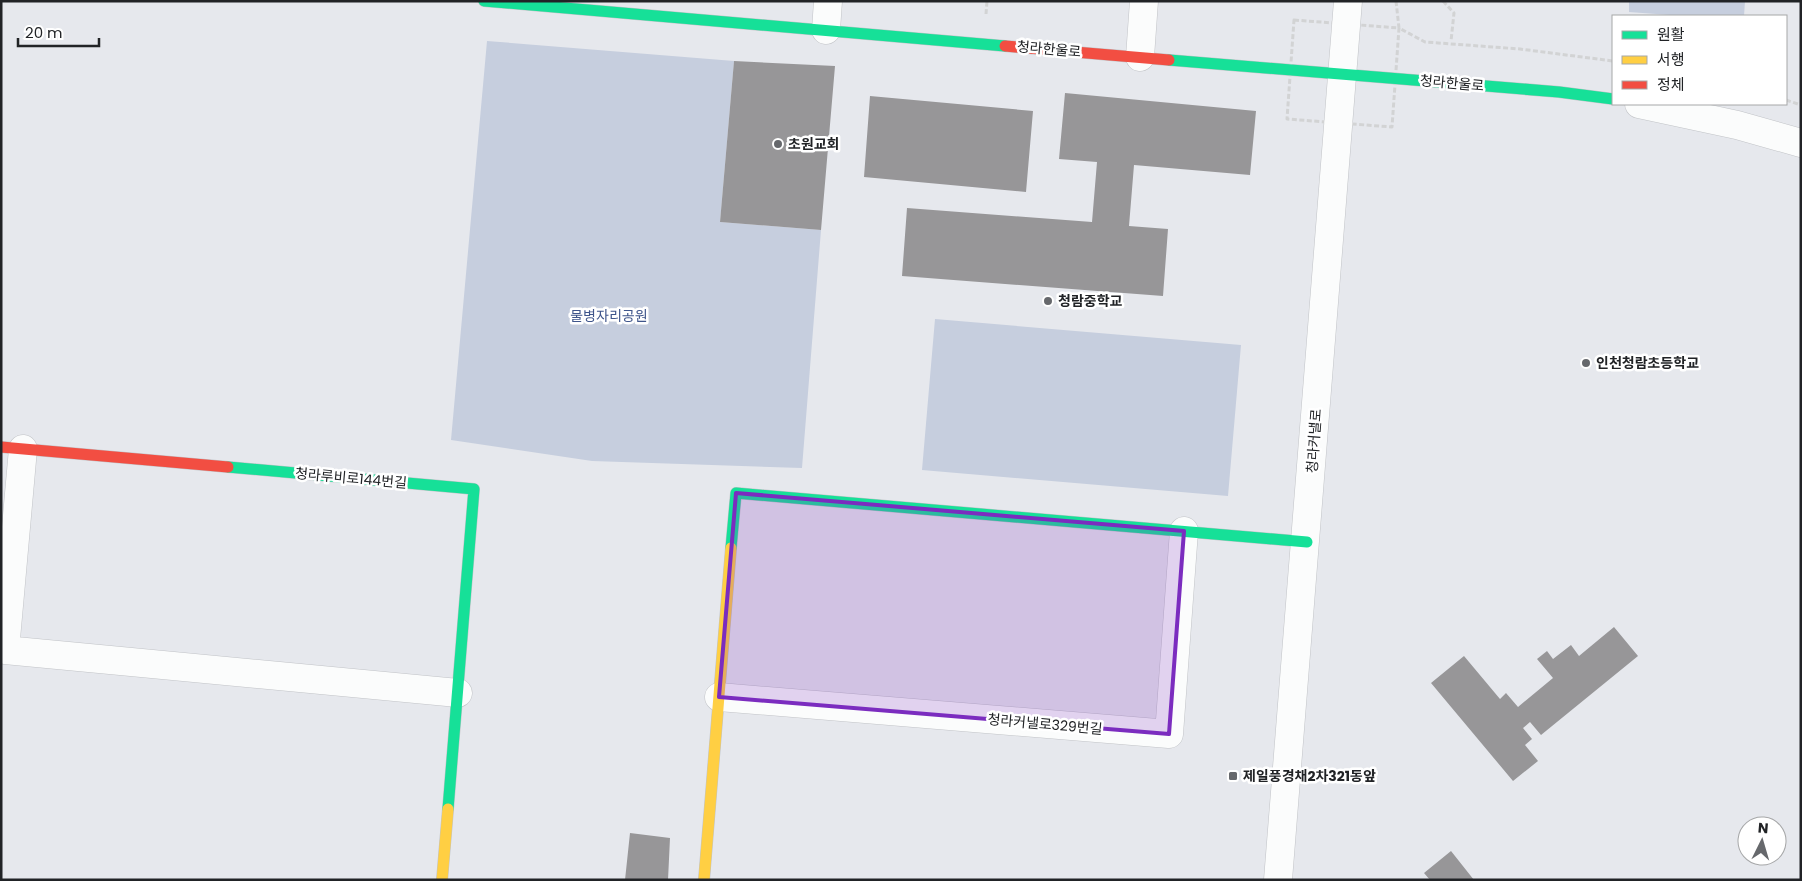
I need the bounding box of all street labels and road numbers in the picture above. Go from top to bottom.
street label: 청라한울로 [1016,36,1082,62]
street label: 청라한울로 [1419,70,1485,96]
street label: 청라커낼로 [1302,408,1326,474]
street label: 청라루비로144번길 [294,463,408,493]
street label: 청라커낼로329번길 [987,709,1103,739]

